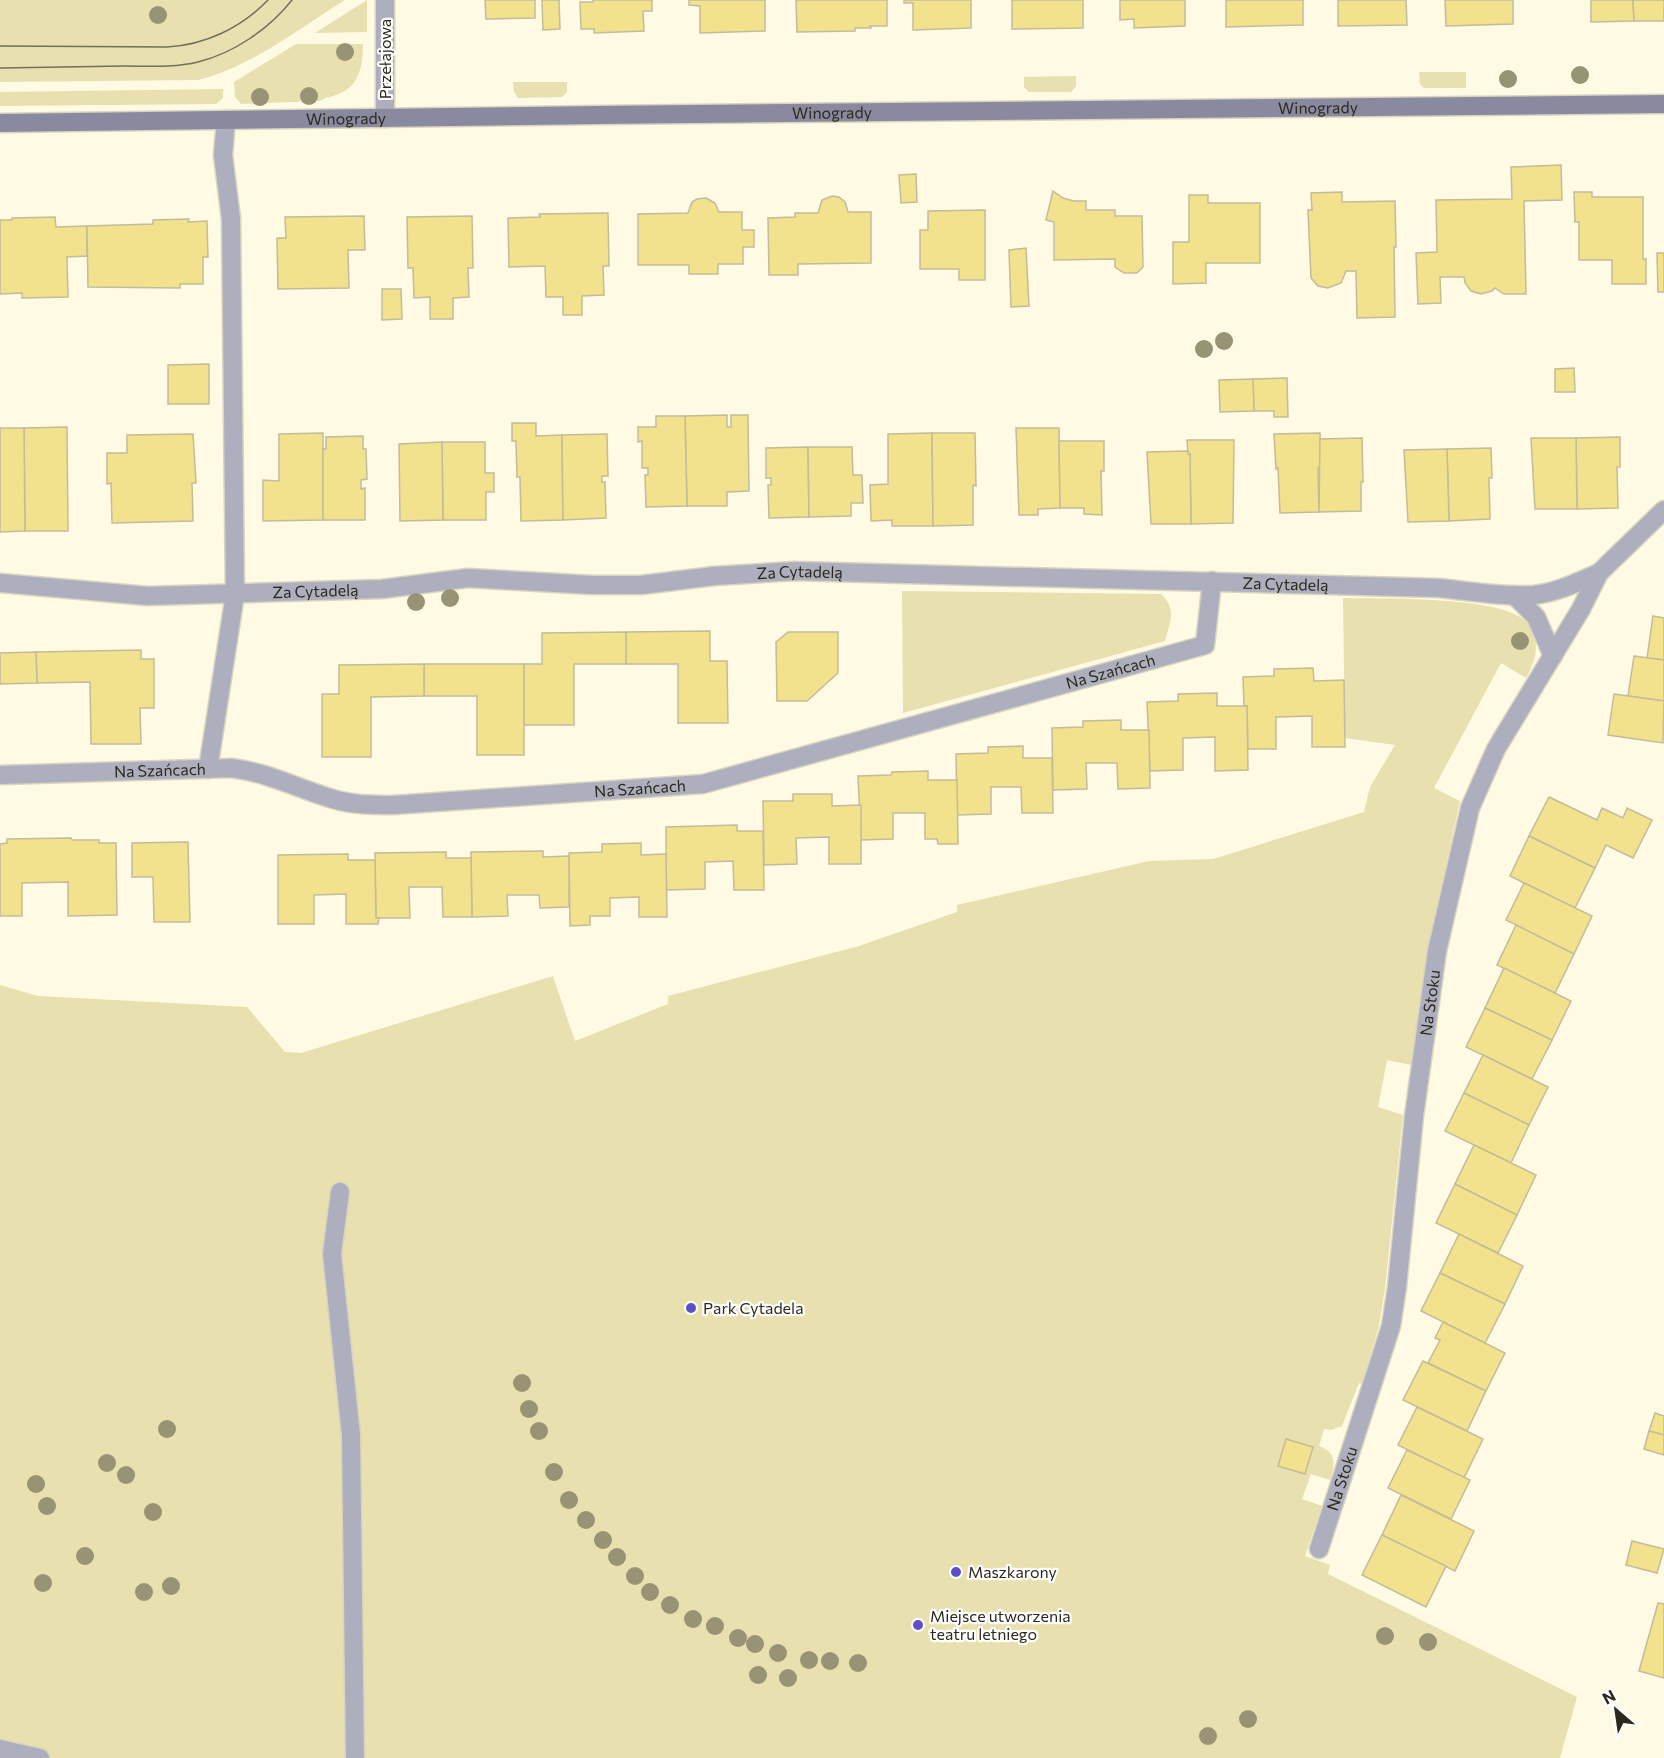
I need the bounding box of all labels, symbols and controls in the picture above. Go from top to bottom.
street label: Przełajowa [375,19,394,99]
street label: Winogrady [1278,97,1358,117]
street label: Winogrady [792,102,872,122]
street label: Winogrady [306,108,386,128]
street label: Za Cytadelą [756,561,843,582]
street label: Za Cytadelą [1242,573,1329,594]
street label: Za Cytadelą [272,580,359,601]
street label: Na Szańcach [1064,649,1157,692]
street label: Na Szańcach [114,759,206,781]
street label: Na Szańcach [594,775,686,800]
street label: Na Stoku [1415,968,1443,1037]
place label: Park Cytadela [703,1298,804,1317]
marker: Park Cytadela [684,1301,698,1315]
street label: Na Stoku [1322,1444,1361,1513]
place label: Maszkarony [968,1562,1057,1581]
marker: Maszkarony [949,1565,963,1579]
place label: Miejsce utworzenia teatru letniego [930,1606,1071,1643]
marker: Miejsce utworzenia teatru letniego [911,1618,925,1632]
north arrow [1586,1680,1646,1740]
text: N [1599,1685,1618,1708]

